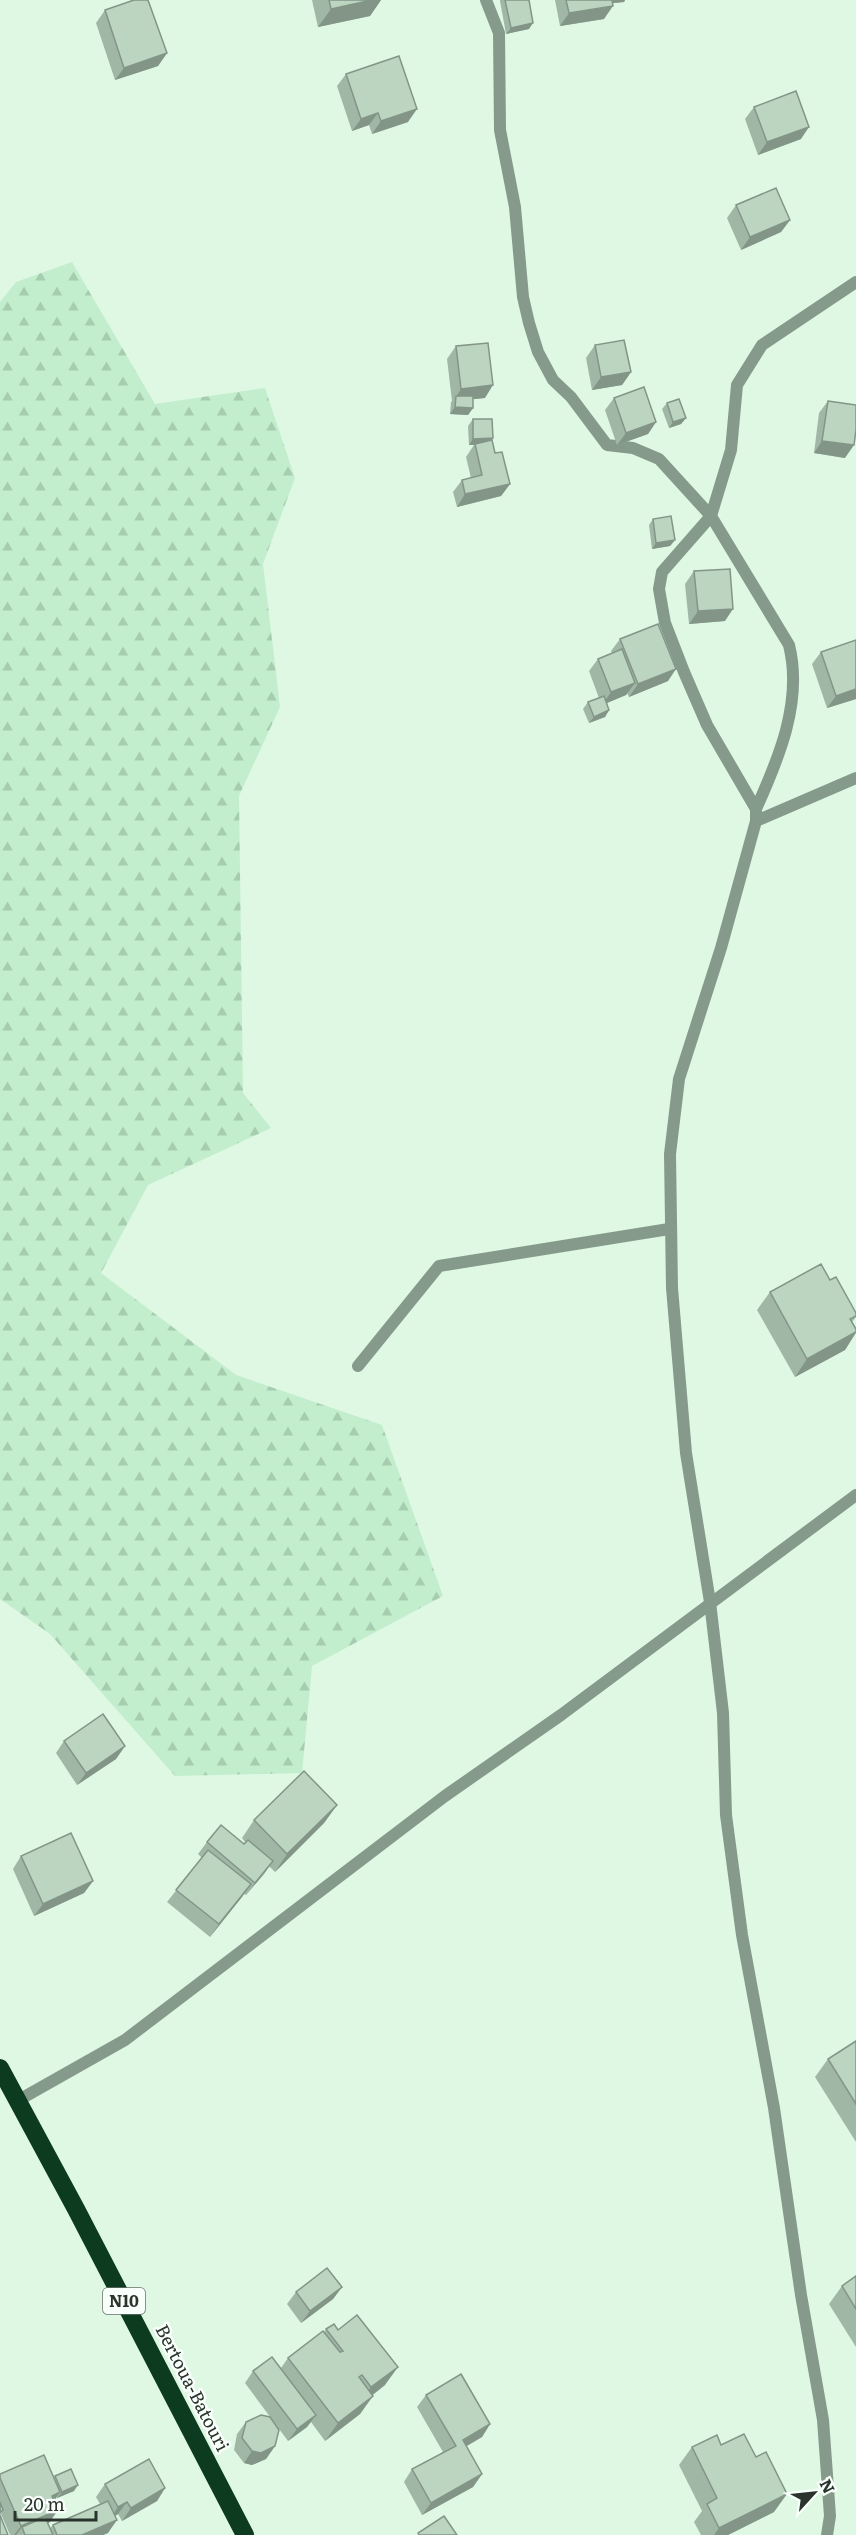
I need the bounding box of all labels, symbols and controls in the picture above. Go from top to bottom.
road number: N10 [103,2288,145,2314]
street label: Bertoua-Batouri [150,2319,237,2456]
north arrow [784,2463,844,2523]
text: N [815,2474,842,2497]
scale bar [15,2484,96,2522]
text: 20 m [24,2490,65,2517]

